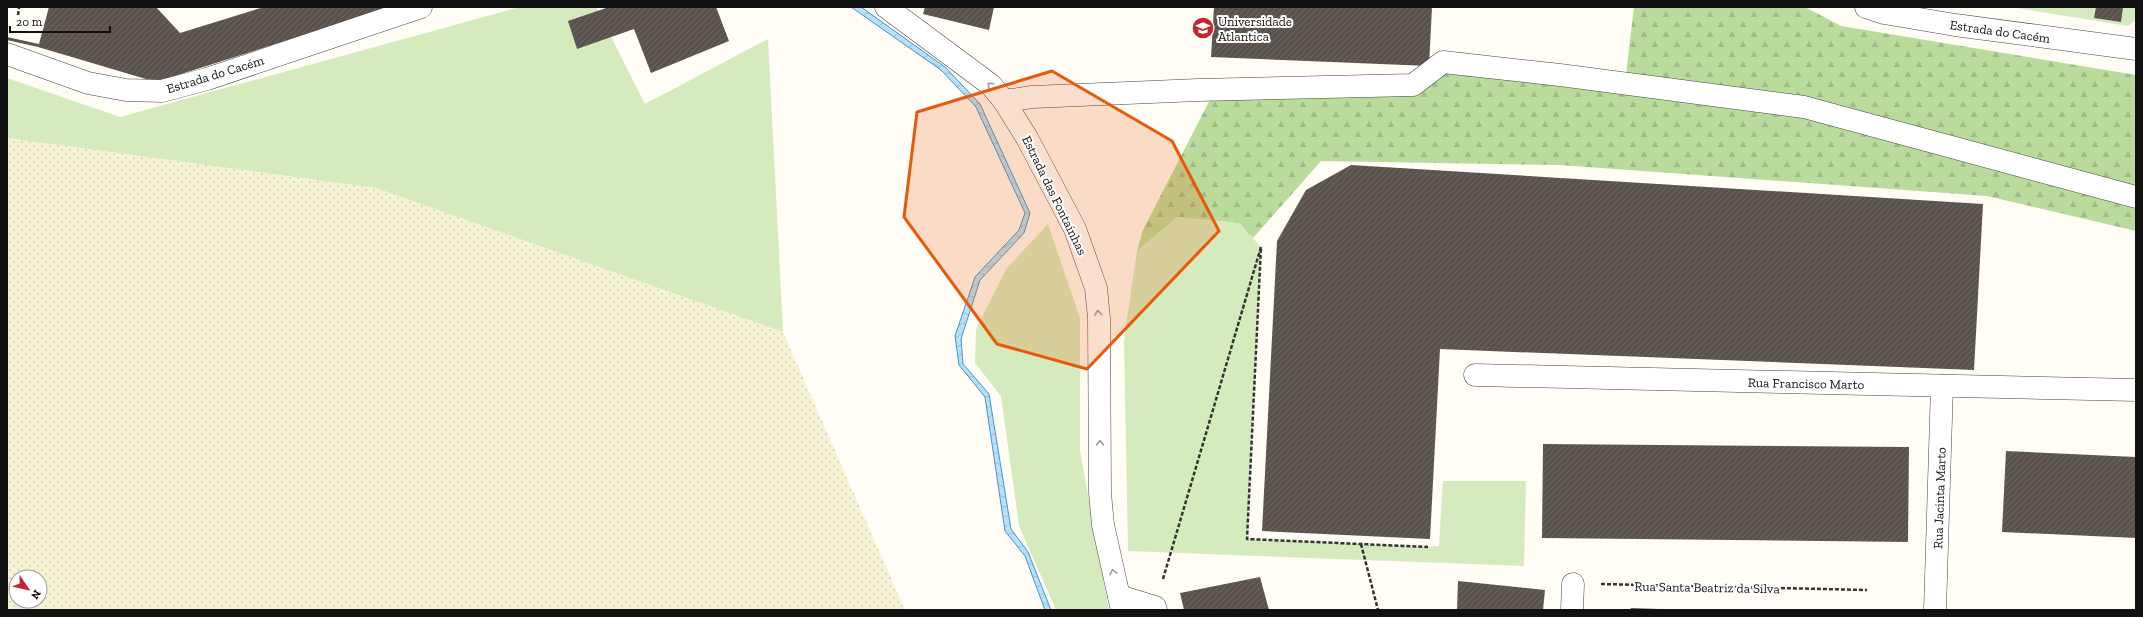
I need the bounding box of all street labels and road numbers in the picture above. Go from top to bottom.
street label: Estrada do Cacém [1949,17,2052,46]
street label: Estrada do Cacém [165,52,266,96]
street label: Estrada das Fontaínhas [1019,133,1090,258]
street label: Rua Francisco Marto [1748,375,1865,392]
street label: Rua Jacinta Marto [1930,447,1949,549]
street label: Rua Santa Beatriz da Silva [1634,579,1781,596]

